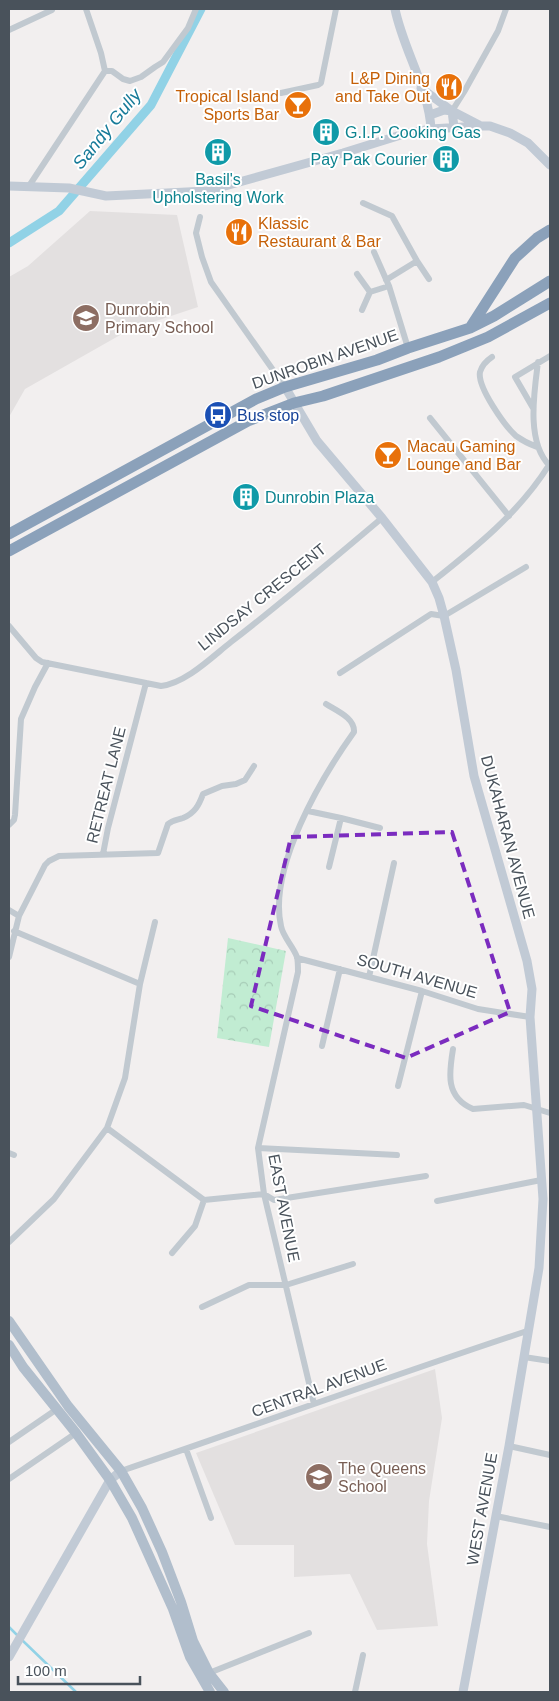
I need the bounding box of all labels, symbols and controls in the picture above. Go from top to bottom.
place label: L&P Dining and Take Out [335,70,431,105]
restaurant icon: L&P Dining and Take Out [434,72,464,102]
water label: Sandy Gully [69,84,146,173]
place label: Tropical Island Sports Bar [176,88,280,123]
bar icon: Tropical Island Sports Bar [283,90,313,120]
building icon: G.I.P. Cooking Gas [311,117,341,147]
place label: G.I.P. Cooking Gas [345,124,481,141]
building icon: Basil's Upholstering Work [203,137,233,167]
building icon: Pay Pak Courier [431,144,461,174]
place label: Pay Pak Courier [311,151,428,168]
place label: Basil's Upholstering Work [152,171,285,206]
place label: Klassic Restaurant & Bar [258,215,381,250]
restaurant icon: Klassic Restaurant & Bar [224,217,254,247]
place label: Dunrobin Primary School [105,301,213,336]
school or university icon: Dunrobin Primary School [71,303,101,333]
street label: DUNROBIN AVENUE [250,326,400,392]
bus stop icon: Bus stop [203,400,233,430]
place label: Bus stop [237,407,299,424]
place label: Macau Gaming Lounge and Bar [407,438,522,473]
bar icon: Macau Gaming Lounge and Bar [373,440,403,470]
building icon: Dunrobin Plaza [231,482,261,512]
place label: Dunrobin Plaza [265,489,375,506]
street label: LINDSAY CRESCENT [195,540,329,654]
street label: RETREAT LANE [83,725,129,845]
street label: DUKAHARAN AVENUE [478,753,538,921]
street label: SOUTH AVENUE [355,951,479,1001]
street label: EAST AVENUE [265,1153,303,1263]
street label: CENTRAL AVENUE [249,1356,389,1420]
street label: WEST AVENUE [464,1451,500,1567]
place label: The Queens School [338,1460,426,1495]
school or university icon: The Queens School [304,1462,334,1492]
scale bar [18,1654,140,1686]
text: 100 m [25,1662,67,1679]

